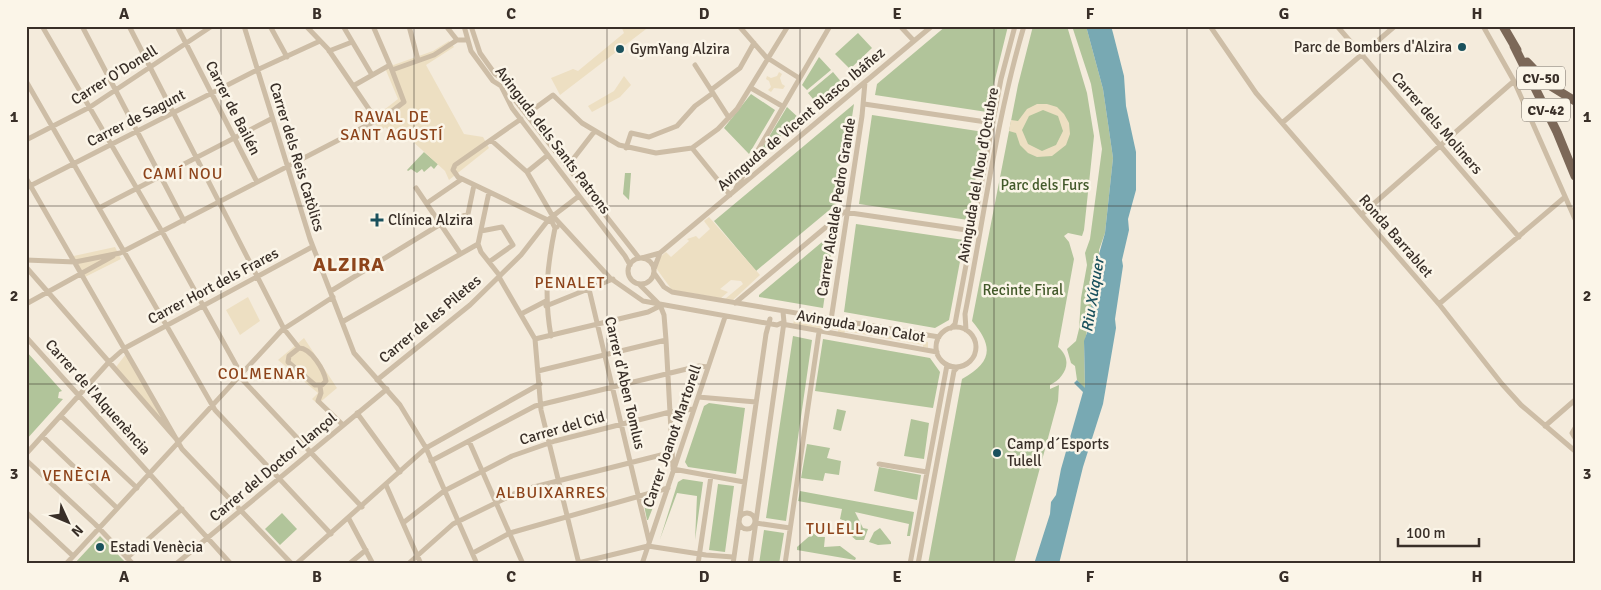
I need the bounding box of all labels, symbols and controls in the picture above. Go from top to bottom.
text: A [119,4,130,24]
text: B [312,4,322,24]
text: C [506,4,516,24]
text: D [699,4,710,24]
text: E [892,4,902,24]
text: F [1086,4,1095,24]
text: G [1279,4,1289,24]
text: H [1472,4,1482,24]
place label: Parc de Bombers d'Alzira [1294,38,1452,56]
place label: GymYang Alzira [630,40,730,58]
street label: Carrer O'Donell [67,41,161,109]
marker: Parc de Bombers d'Alzira [1456,41,1468,53]
marker: GymYang Alzira [614,43,626,55]
street label: Avinguda de Vicent Blasco Ibáñez [713,43,889,195]
street label: Carrer de Bailén [202,58,264,158]
street label: Avinguda dels Sants Patrons [492,63,615,218]
road number: CV-50 [1517,66,1565,90]
street label: Carrer dels Moliners [1388,68,1487,178]
street label: Carrer dels Reis Catòlics [266,80,328,234]
street label: Carrer de Sagunt [84,86,188,150]
street label: Avinguda del Nou d'Octubre [954,86,1002,264]
road number: CV-42 [1522,98,1570,122]
text: 1 [10,107,19,127]
district label: RAVAL DE SANT AGUSTÍ [340,107,444,145]
text: 1 [1583,107,1592,127]
street label: Carrer Alcalde Pedro Grande [813,116,859,298]
district label: CAMÍ NOU [143,164,223,184]
park label: Parc dels Furs [1001,176,1090,194]
street label: Ronda Barrablet [1355,191,1437,281]
place label: Clínica Alzira [388,211,473,229]
marker: Clínica Alzira [370,213,384,227]
street label: Carrer Hort dels Frares [145,244,282,328]
district label: ALZIRA [313,252,385,277]
water label: Riu Xúquer [1077,254,1109,334]
street label: Carrer de les Piletes [375,271,485,367]
district label: PENALET [535,273,605,293]
park label: Recinte Firal [982,281,1064,299]
text: 2 [10,286,18,306]
text: 2 [1583,286,1591,306]
street label: Avinguda Joan Calot [795,306,927,346]
street label: Carrer d'Aben Tomlus [601,315,649,452]
street label: Carrer de l'Alquenència [41,336,155,458]
street label: Carrer Joanot Martorell [639,362,705,510]
district label: COLMENAR [218,364,306,384]
street label: Carrer del Cid [517,407,607,449]
street label: Carrer del Doctor Llançol [206,409,340,525]
place label: Camp d´Esports Tulell [1007,435,1110,470]
marker: Camp d´Esports Tulell [991,447,1003,459]
text: 3 [10,464,18,484]
text: 3 [1583,464,1591,484]
district label: VENÈCIA [42,466,112,486]
district label: ALBUIXARRES [496,483,606,503]
north arrow [42,498,92,548]
scale bar [1398,515,1480,547]
district label: TULELL [806,519,864,539]
text: N [67,521,86,540]
text: 100 m [1406,524,1446,542]
place label: Estadi Venècia [110,538,203,556]
marker: Estadi Venècia [94,541,106,553]
text: A [119,567,130,587]
text: B [312,567,322,587]
text: C [506,567,516,587]
text: D [699,567,710,587]
text: E [892,567,902,587]
text: F [1086,567,1095,587]
text: G [1279,567,1289,587]
text: H [1472,567,1482,587]

